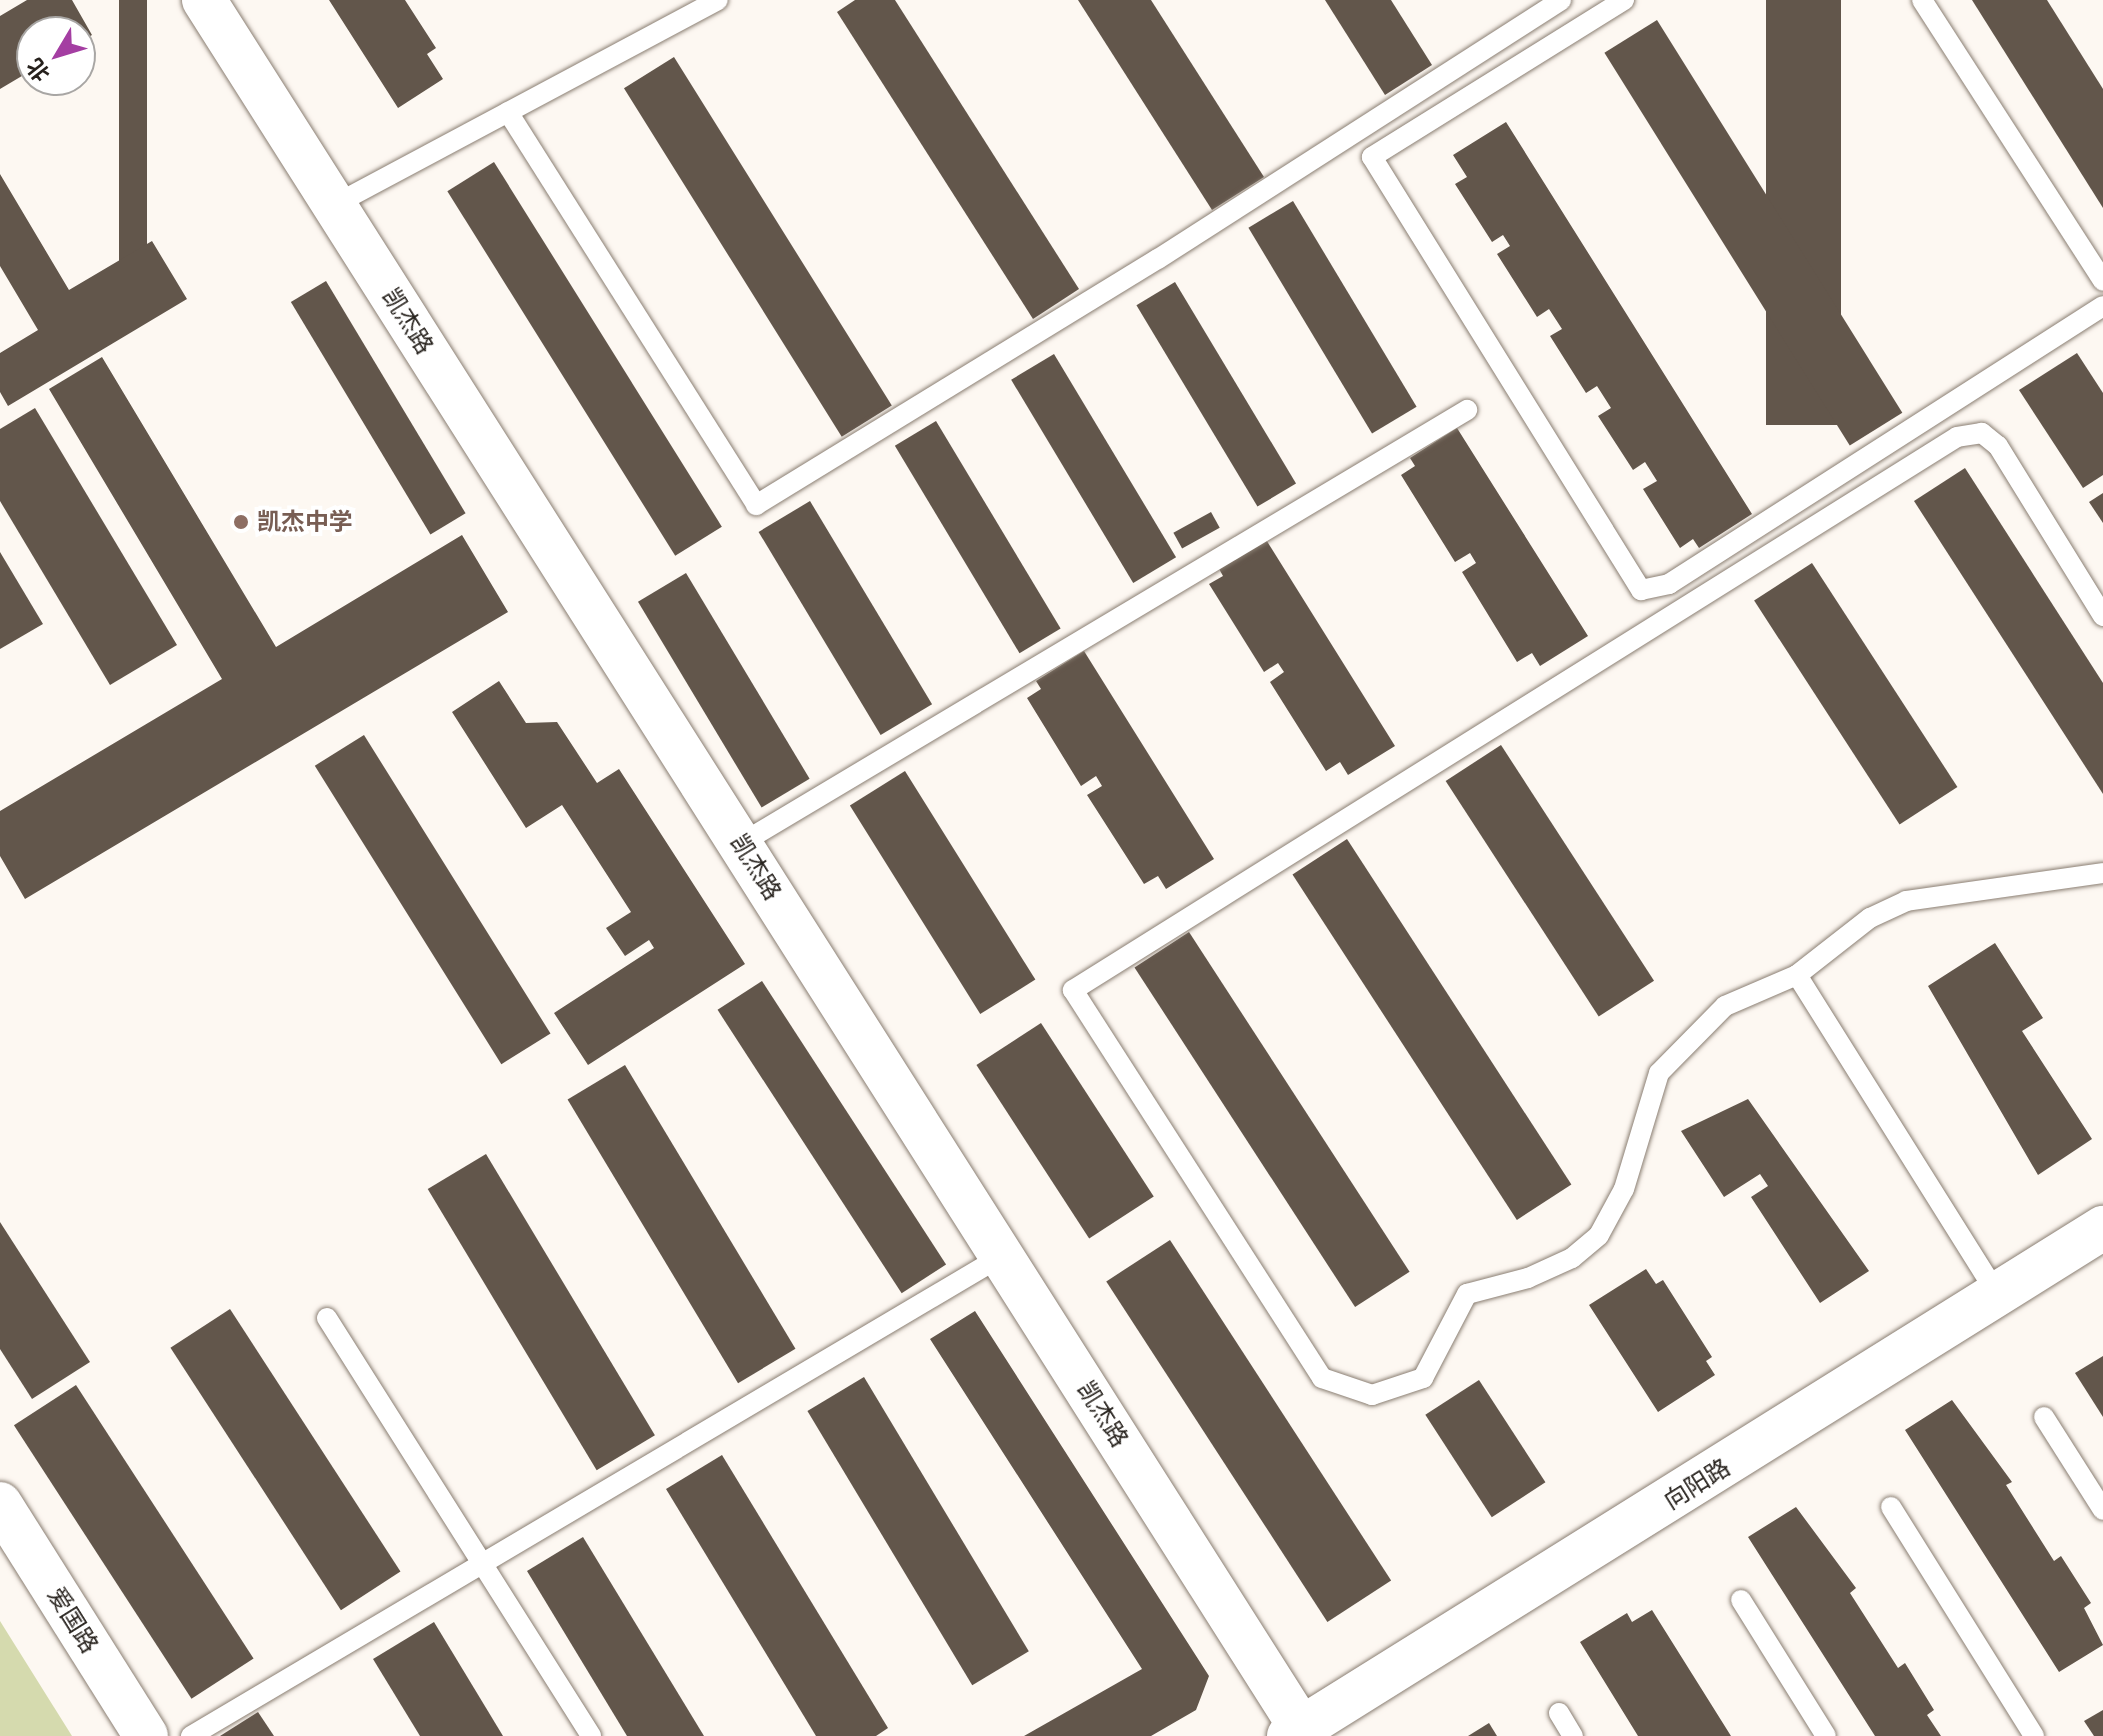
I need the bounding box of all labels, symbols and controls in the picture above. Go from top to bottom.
north arrow [16,16,96,96]
text: 北 [21,53,56,87]
street label: 凯杰路 [377,283,439,359]
place label: 凯杰中学 [257,508,353,536]
marker: 凯杰中学 [232,513,250,531]
street label: 凯杰路 [725,829,787,905]
street label: 凯杰路 [1072,1376,1134,1452]
street label: 向阳路 [1659,1453,1735,1515]
street label: 爱国路 [42,1582,104,1658]

